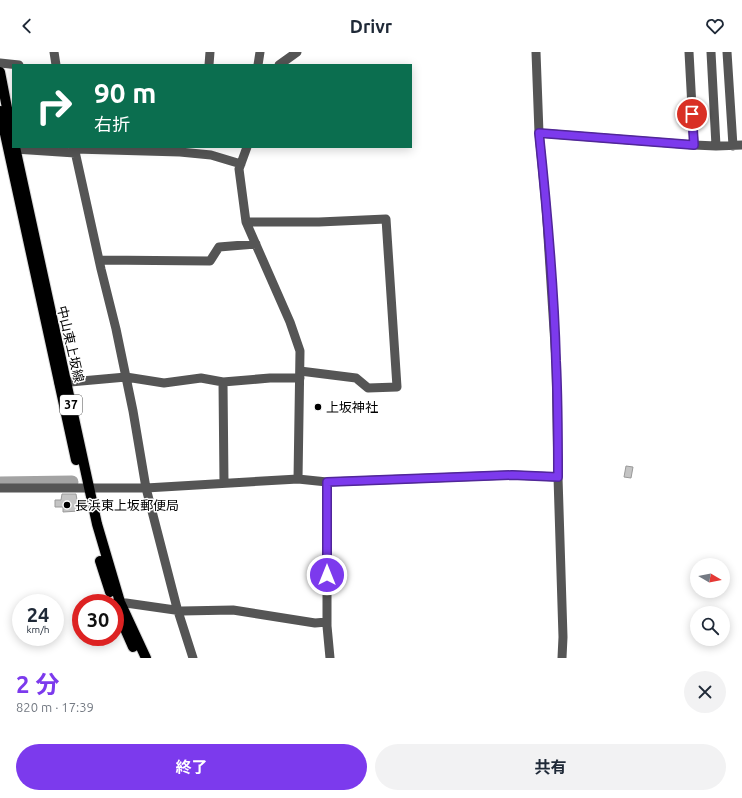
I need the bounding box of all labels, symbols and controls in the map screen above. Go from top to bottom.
icon: back [16,15,38,37]
icon: heart [704,15,726,37]
text: Drivr [350,16,392,36]
text: 90 m [94,77,156,108]
icon: right [28,80,80,132]
pin [675,97,709,131]
icon: arrive [681,103,703,125]
text: 右折 [94,114,130,134]
street label: 中山東上坂線 [55,304,87,384]
road number: 37 [60,395,82,415]
place label: 上坂神社 [326,400,378,414]
marker: 上坂神社 [313,402,323,412]
place label: 長浜東上坂郵便局 [75,498,179,512]
marker: 長浜東上坂郵便局 [62,500,72,510]
position arrow [306,554,348,596]
north arrow [690,558,730,598]
map controls [690,558,730,646]
speed limit sign: 30 [72,594,124,646]
text: 24 [27,603,49,626]
button: search [690,606,730,646]
text: km/h [26,624,50,635]
text: 2 分 [16,671,59,698]
button: close [684,671,726,713]
text: 820 m · 17:39 [16,700,94,714]
button: 終了 [16,744,367,790]
button: 共有 [375,744,726,790]

